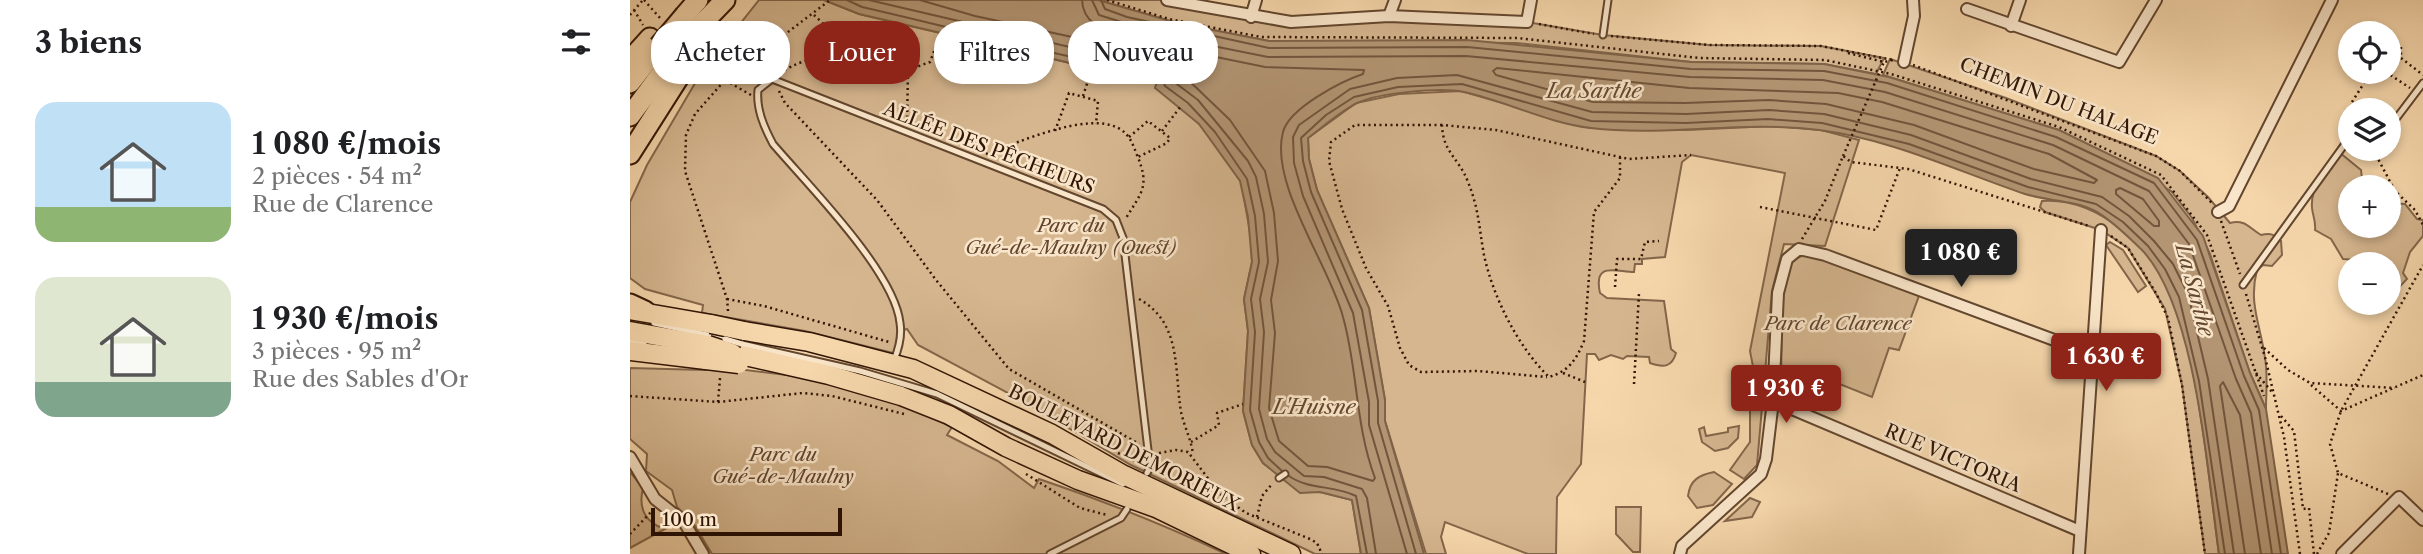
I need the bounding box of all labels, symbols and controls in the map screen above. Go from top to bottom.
chip: Acheter [651,21,790,84]
chip: Louer [804,21,920,84]
chip: Filtres [934,21,1054,84]
chip: Nouveau [1068,21,1218,84]
map controls [2338,21,2401,315]
button: locate [2338,21,2401,84]
icon: filters [557,23,595,61]
text: 3 biens [35,24,142,61]
street label: CHEMIN DU HALAGE [1956,52,2162,150]
water label: La Sarthe [1545,78,1642,103]
street label: ALLÉE DES PÊCHEURS [879,97,1098,199]
button: layers [2338,98,2401,161]
text: 1 080 €/mois [252,125,441,162]
icon: home [91,130,175,214]
text: 2 pièces · 54 m² [252,162,422,190]
button: + [2338,175,2401,238]
text: Rue de Clarence [252,190,433,218]
park label: Parc du Gué-de-Maulny (Ouest) [965,214,1177,259]
pin: 1 080 € [1896,230,2026,289]
text: 1 080 € [1921,238,2001,266]
water label: La Sarthe [2170,239,2220,340]
button: − [2338,252,2401,315]
text: 1 930 €/mois [252,300,438,337]
icon: home [91,305,175,389]
park label: Parc de Clarence [1762,312,1912,335]
pin: 1 630 € [2041,334,2171,393]
text: 3 pièces · 95 m² [252,337,421,365]
text: 1 630 € [2067,342,2145,370]
text: Rue des Sables d'Or [252,365,468,393]
pin: 1 930 € [1721,366,1851,425]
text: 1 930 € [1747,374,1825,402]
street label: BOULEVARD DEMORIEUX [1005,380,1244,517]
water label: L'Huisne [1270,394,1356,419]
street label: RUE VICTORIA [1881,419,2026,497]
park label: Parc du Gué-de-Maulny [712,443,854,488]
scale bar [651,505,842,537]
text: 100 m [662,508,717,531]

